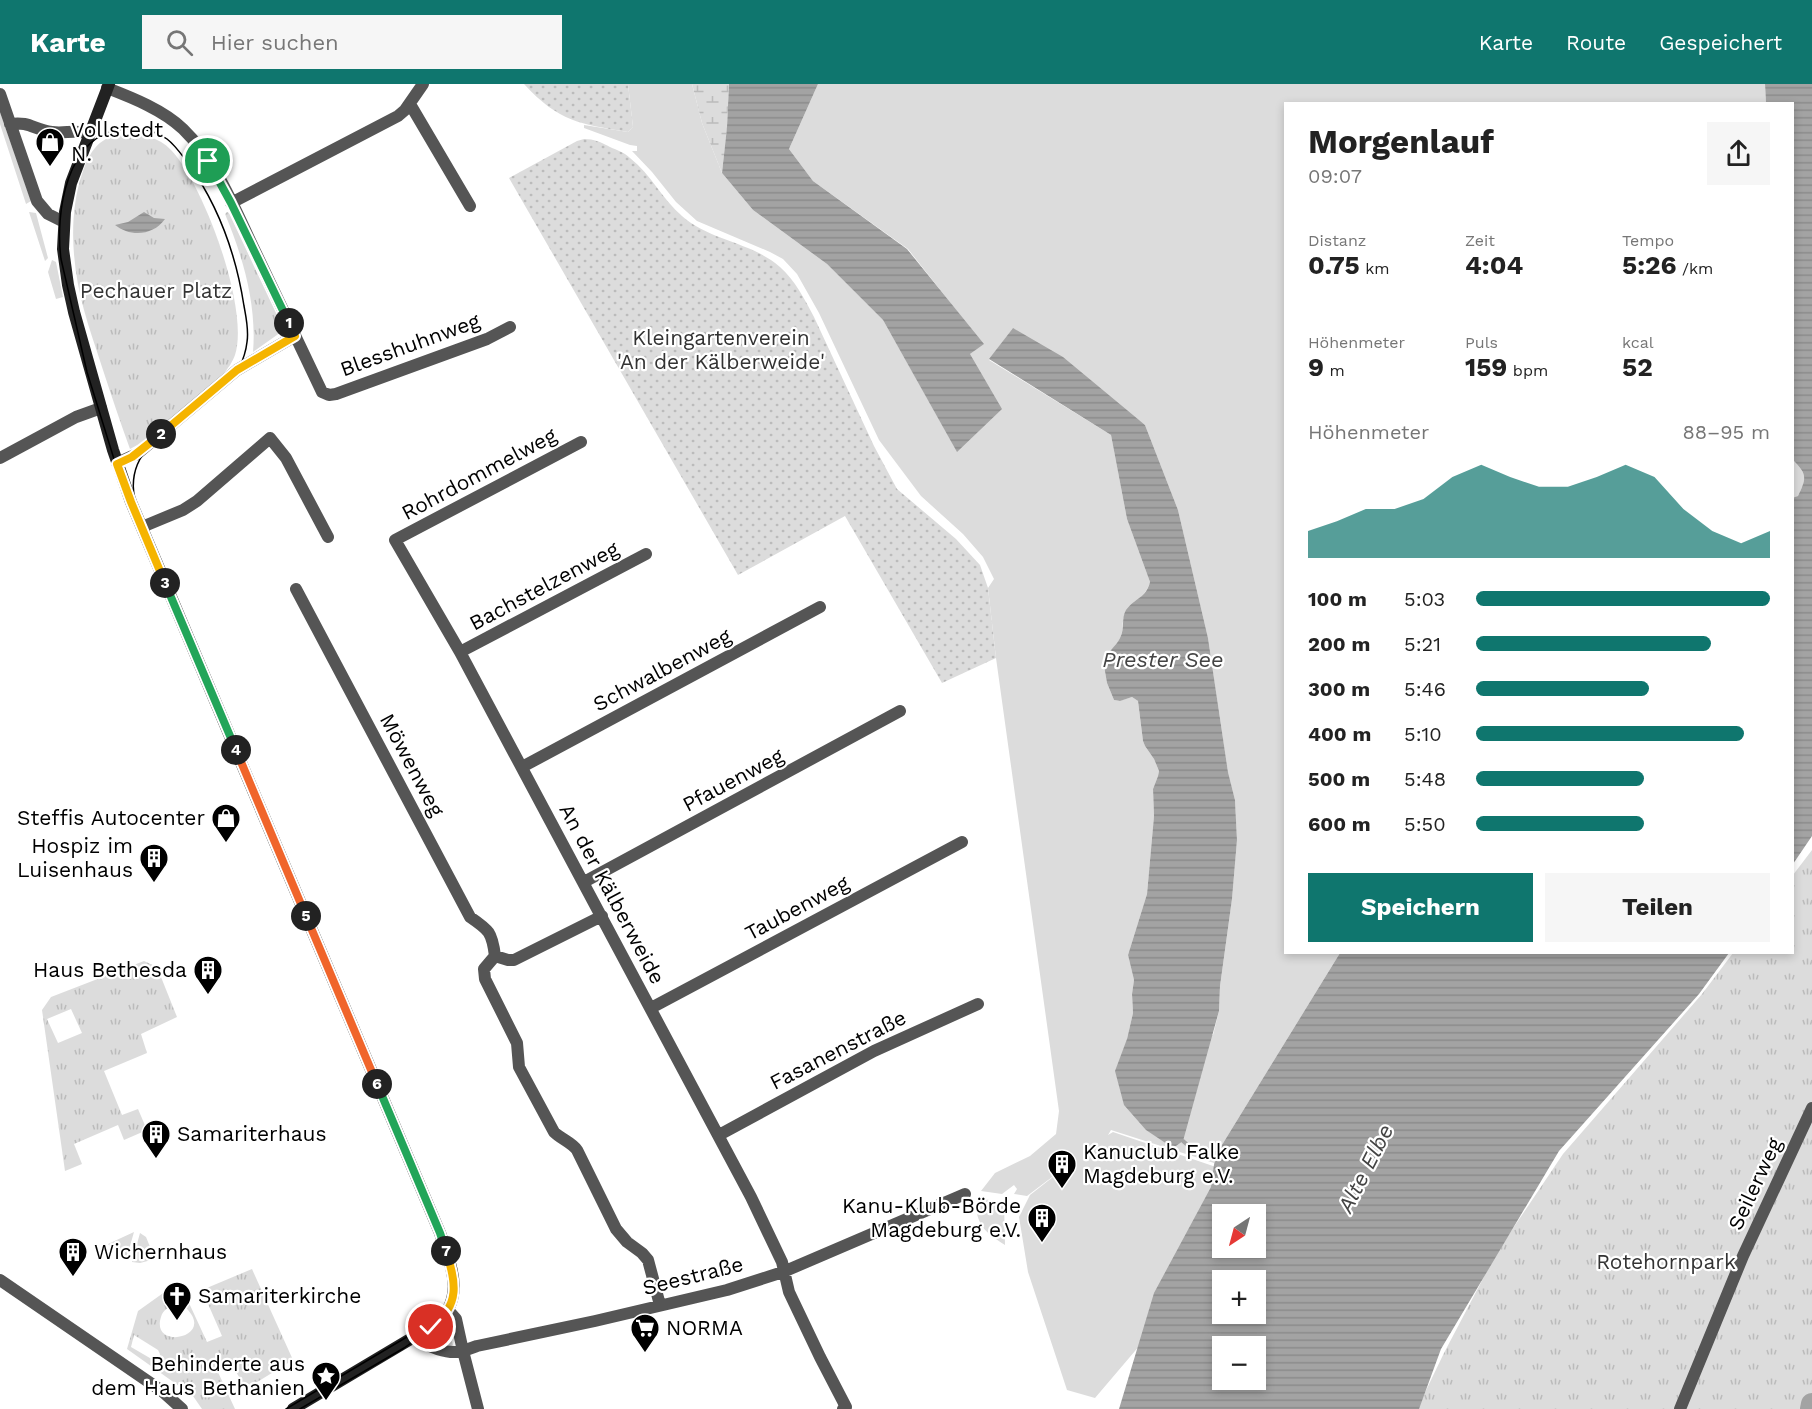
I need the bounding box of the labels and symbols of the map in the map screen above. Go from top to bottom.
place label: Vollstedt N. [71,117,163,166]
shop icon: Vollstedt N. [34,126,66,168]
pin [182,135,233,186]
park label: Pechauer Platz [80,278,232,303]
street label: Blesshuhnweg [337,307,484,381]
pin: 1 [274,308,304,338]
park label: Kleingartenverein 'An der Kälberweide' [617,325,825,374]
pin: 2 [146,419,176,449]
street label: Rohrdommelweg [397,422,561,525]
street label: Bachstelzenweg [465,535,623,635]
pin: 3 [150,568,180,598]
street label: Schwalbenweg [589,622,736,716]
water label: Prester See [1102,647,1224,672]
street label: Möwenweg [375,709,450,821]
pin: 4 [221,735,251,765]
street label: Pfauenweg [678,742,788,817]
street label: An der Kälberweide [554,799,671,988]
shop icon: Steffis Autocenter [210,802,242,844]
place label: Steffis Autocenter [17,805,205,830]
place label: Hospiz im Luisenhaus [17,833,133,882]
building icon: Hospiz im Luisenhaus [138,842,170,884]
street label: Taubenweg [741,869,854,945]
pin: 5 [291,901,321,931]
building icon: Haus Bethesda [192,954,224,996]
place label: Haus Bethesda [33,957,187,982]
street label: Fasanenstraße [765,1004,910,1095]
pin: 6 [362,1069,392,1099]
building icon: Samariterhaus [140,1118,172,1160]
water label: Alte Elbe [1332,1120,1398,1217]
place label: Samariterhaus [177,1121,327,1146]
street label: Seilerweg [1722,1133,1787,1234]
place label: Kanuclub Falke Magdeburg e.V. [1083,1139,1240,1188]
building icon: Kanuclub Falke Magdeburg e.V. [1046,1148,1078,1190]
place label: Kanu-Klub-Börde Magdeburg e.V. [842,1193,1021,1242]
building icon: Kanu-Klub-Börde Magdeburg e.V. [1026,1202,1058,1244]
north arrow [1212,1204,1266,1258]
building icon: Wichernhaus [57,1236,89,1278]
pin: 7 [431,1236,461,1266]
place label: Wichernhaus [94,1239,227,1264]
park label: Rotehornpark [1596,1249,1736,1274]
street label: Seestraße [640,1251,746,1300]
church icon: Samariterkirche [161,1280,193,1322]
place label: Samariterkirche [198,1283,361,1308]
pin [405,1301,456,1352]
supermarket icon: NORMA [629,1312,661,1354]
place label: NORMA [666,1315,743,1340]
place label: Behinderte aus dem Haus Bethanien [91,1351,305,1400]
place icon: Behinderte aus dem Haus Bethanien [310,1360,342,1402]

